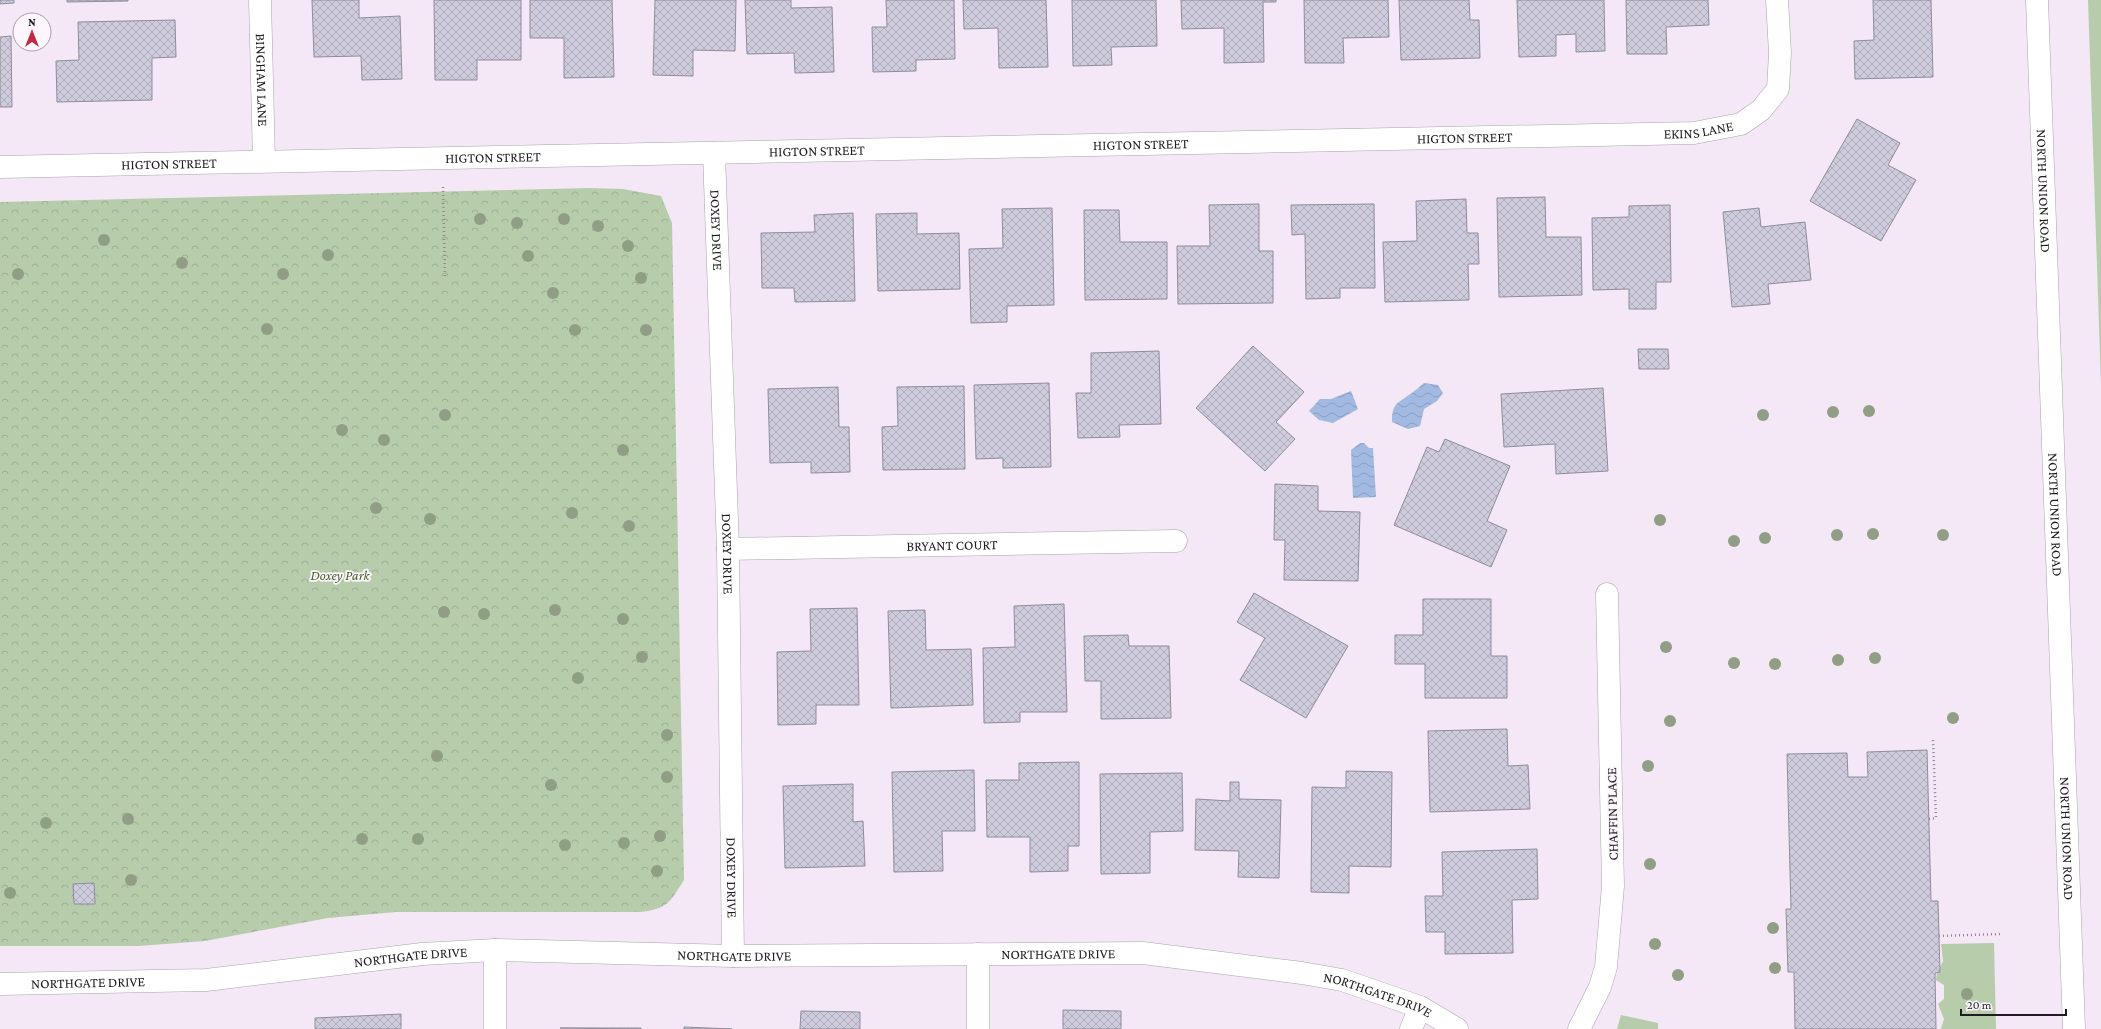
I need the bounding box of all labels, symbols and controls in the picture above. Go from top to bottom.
north arrow [12,12,52,52]
text: N [28,16,36,28]
street label: BINGHAM LANE [253,33,271,127]
street label: EKINS LANE [1663,118,1735,142]
street label: HIGTON STREET [1417,129,1513,147]
street label: NORTH UNION ROAD [2034,129,2054,253]
street label: HIGTON STREET [1093,135,1189,153]
street label: HIGTON STREET [769,142,865,160]
street label: HIGTON STREET [445,148,541,166]
street label: HIGTON STREET [121,155,217,173]
street label: DOXEY DRIVE [707,189,726,271]
street label: NORTH UNION ROAD [2045,453,2066,577]
street label: DOXEY DRIVE [719,513,737,595]
street label: BRYANT COURT [906,536,998,554]
park label: Doxey Park [310,567,370,583]
street label: CHAFFIN PLACE [1603,767,1621,861]
street label: NORTH UNION ROAD [2057,776,2077,900]
street label: DOXEY DRIVE [724,837,741,919]
street label: NORTHGATE DRIVE [353,944,468,970]
street label: NORTHGATE DRIVE [1001,945,1116,962]
street label: NORTHGATE DRIVE [677,947,792,964]
street label: NORTHGATE DRIVE [1322,969,1435,1021]
street label: NORTHGATE DRIVE [31,973,146,991]
scale bar [1961,991,2066,1017]
text: 20 m [1967,998,1992,1012]

